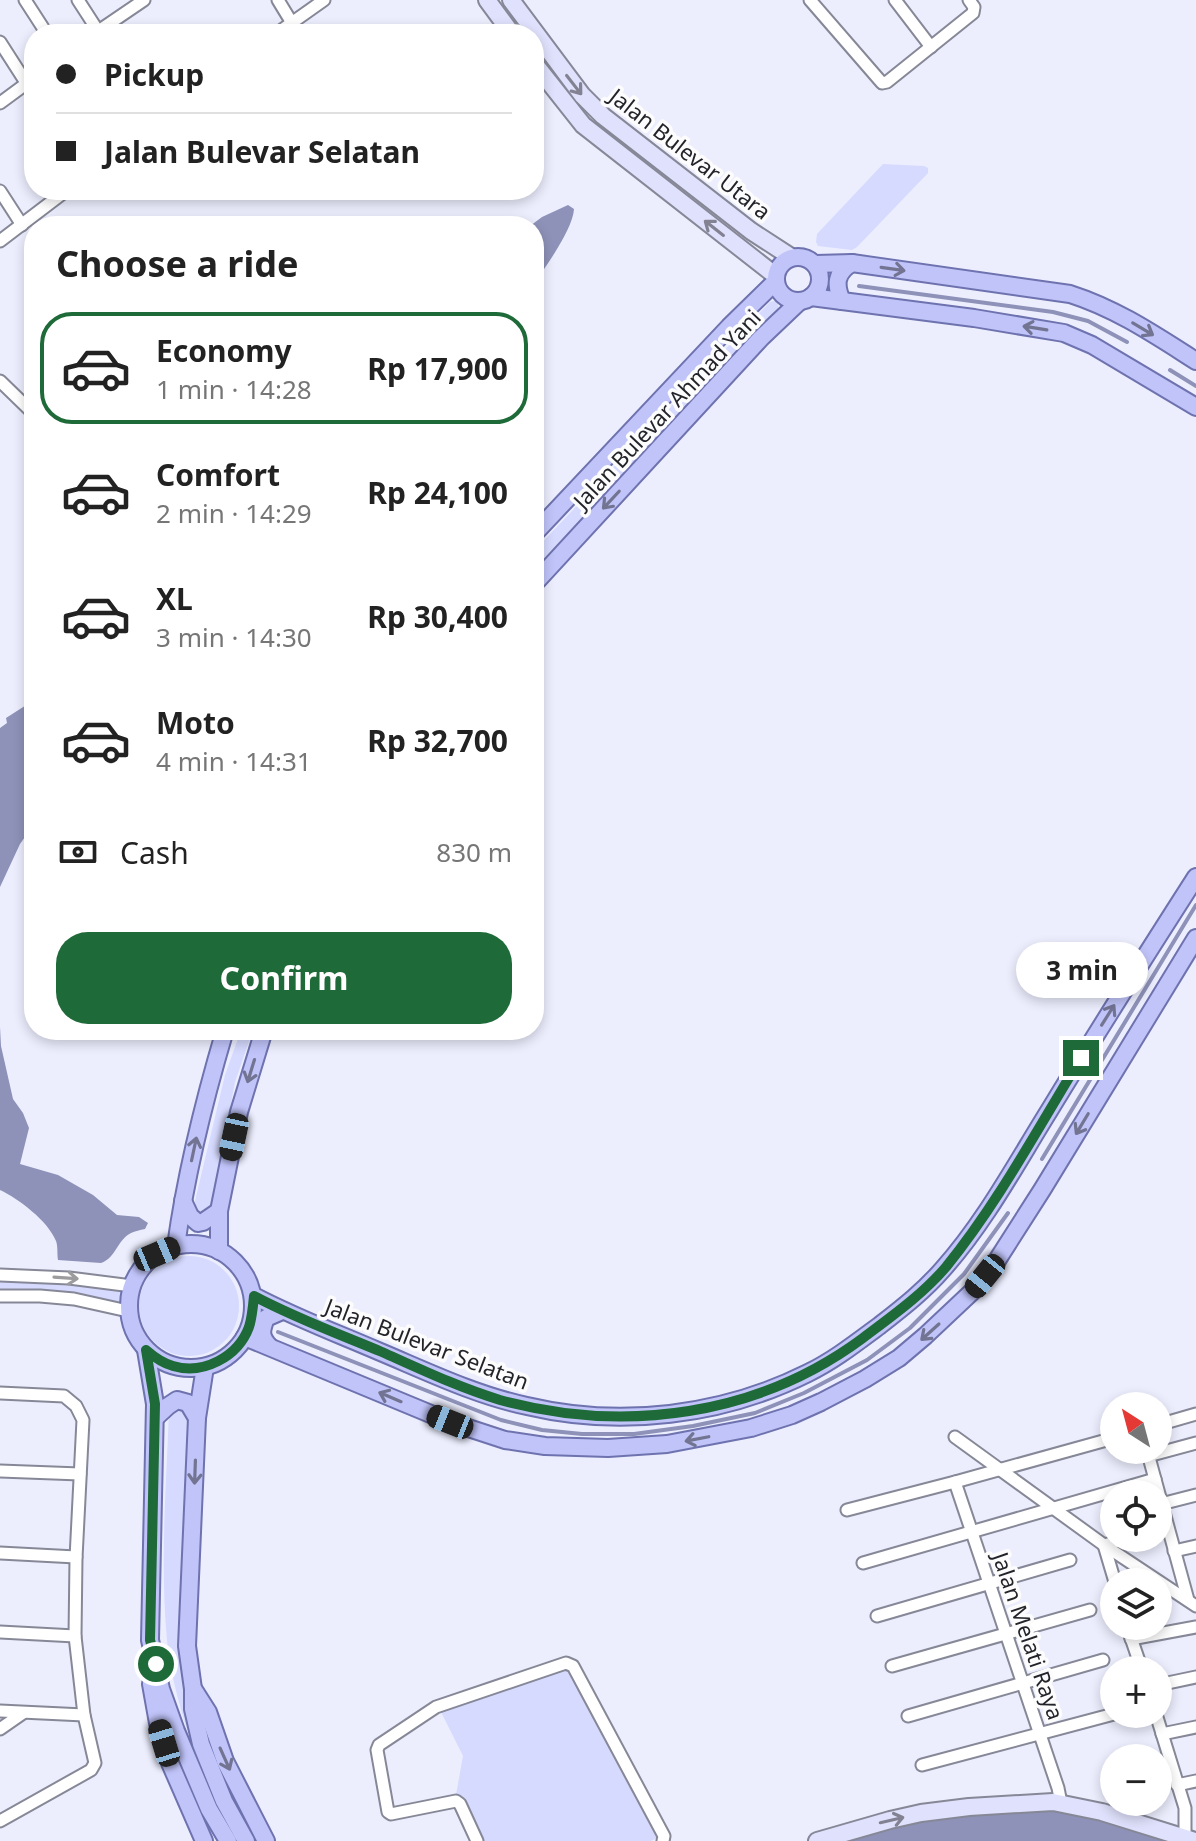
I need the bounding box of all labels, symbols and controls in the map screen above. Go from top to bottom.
text: Pickup [104,54,204,95]
one-way arrow [565,74,583,95]
street label: Jalan Bulevar Utara [602,80,777,226]
text: Jalan Bulevar Selatan [104,131,420,172]
one-way arrow [704,219,725,237]
text: Choose a ride [56,239,298,288]
one-way arrow [880,262,905,277]
street label: Jalan Bulevar Ahmad Yani [564,302,767,516]
one-way arrow [1023,320,1048,335]
one-way arrow [1131,321,1154,337]
text: Economy [156,330,292,371]
icon: car [60,332,132,404]
text: Rp 17,900 [367,348,508,389]
text: 1 min · 14:28 [156,371,312,407]
text: Comfort [156,454,280,495]
icon: car [60,456,132,528]
text: Rp 24,100 [367,472,508,513]
one-way arrow [602,490,621,510]
text: 2 min · 14:29 [156,495,312,531]
text: XL [156,578,193,619]
icon: car [60,580,132,652]
text: Rp 30,400 [367,596,508,637]
text: 3 min · 14:30 [156,619,312,655]
text: Moto [156,702,235,743]
icon: car [60,704,132,776]
text: Rp 32,700 [367,720,508,761]
text: 4 min · 14:31 [156,743,312,779]
icon: cash [56,830,100,874]
text: Cash [120,832,189,873]
text: 830 m [436,834,512,870]
button: Confirm [56,932,512,1024]
callout: 3 min [1015,942,1147,998]
text: 3 min [1046,952,1118,988]
one-way arrow [1100,1004,1116,1027]
route end [1063,1040,1099,1076]
one-way arrow [243,1058,257,1083]
car [217,1111,251,1163]
one-way arrow [1074,1112,1090,1135]
one-way arrow [187,1137,202,1162]
car [130,1234,184,1274]
car [961,1250,1009,1302]
one-way arrow [52,1271,79,1286]
street label: Jalan Bulevar Selatan [319,1290,534,1396]
one-way arrow [920,1323,940,1341]
one-way arrow [378,1388,403,1403]
north arrow [1100,1392,1172,1464]
map controls [1100,1392,1172,1816]
car [423,1402,477,1442]
one-way arrow [684,1432,710,1447]
one-way arrow [188,1458,203,1485]
button: locate [1100,1480,1172,1552]
street label: Jalan Melati Raya [986,1546,1072,1723]
button: layers [1100,1568,1172,1640]
route start [138,1646,174,1682]
button: + [1100,1656,1172,1728]
car [146,1717,182,1769]
button: − [1100,1744,1172,1816]
one-way arrow [218,1747,233,1771]
one-way arrow [879,1812,904,1827]

